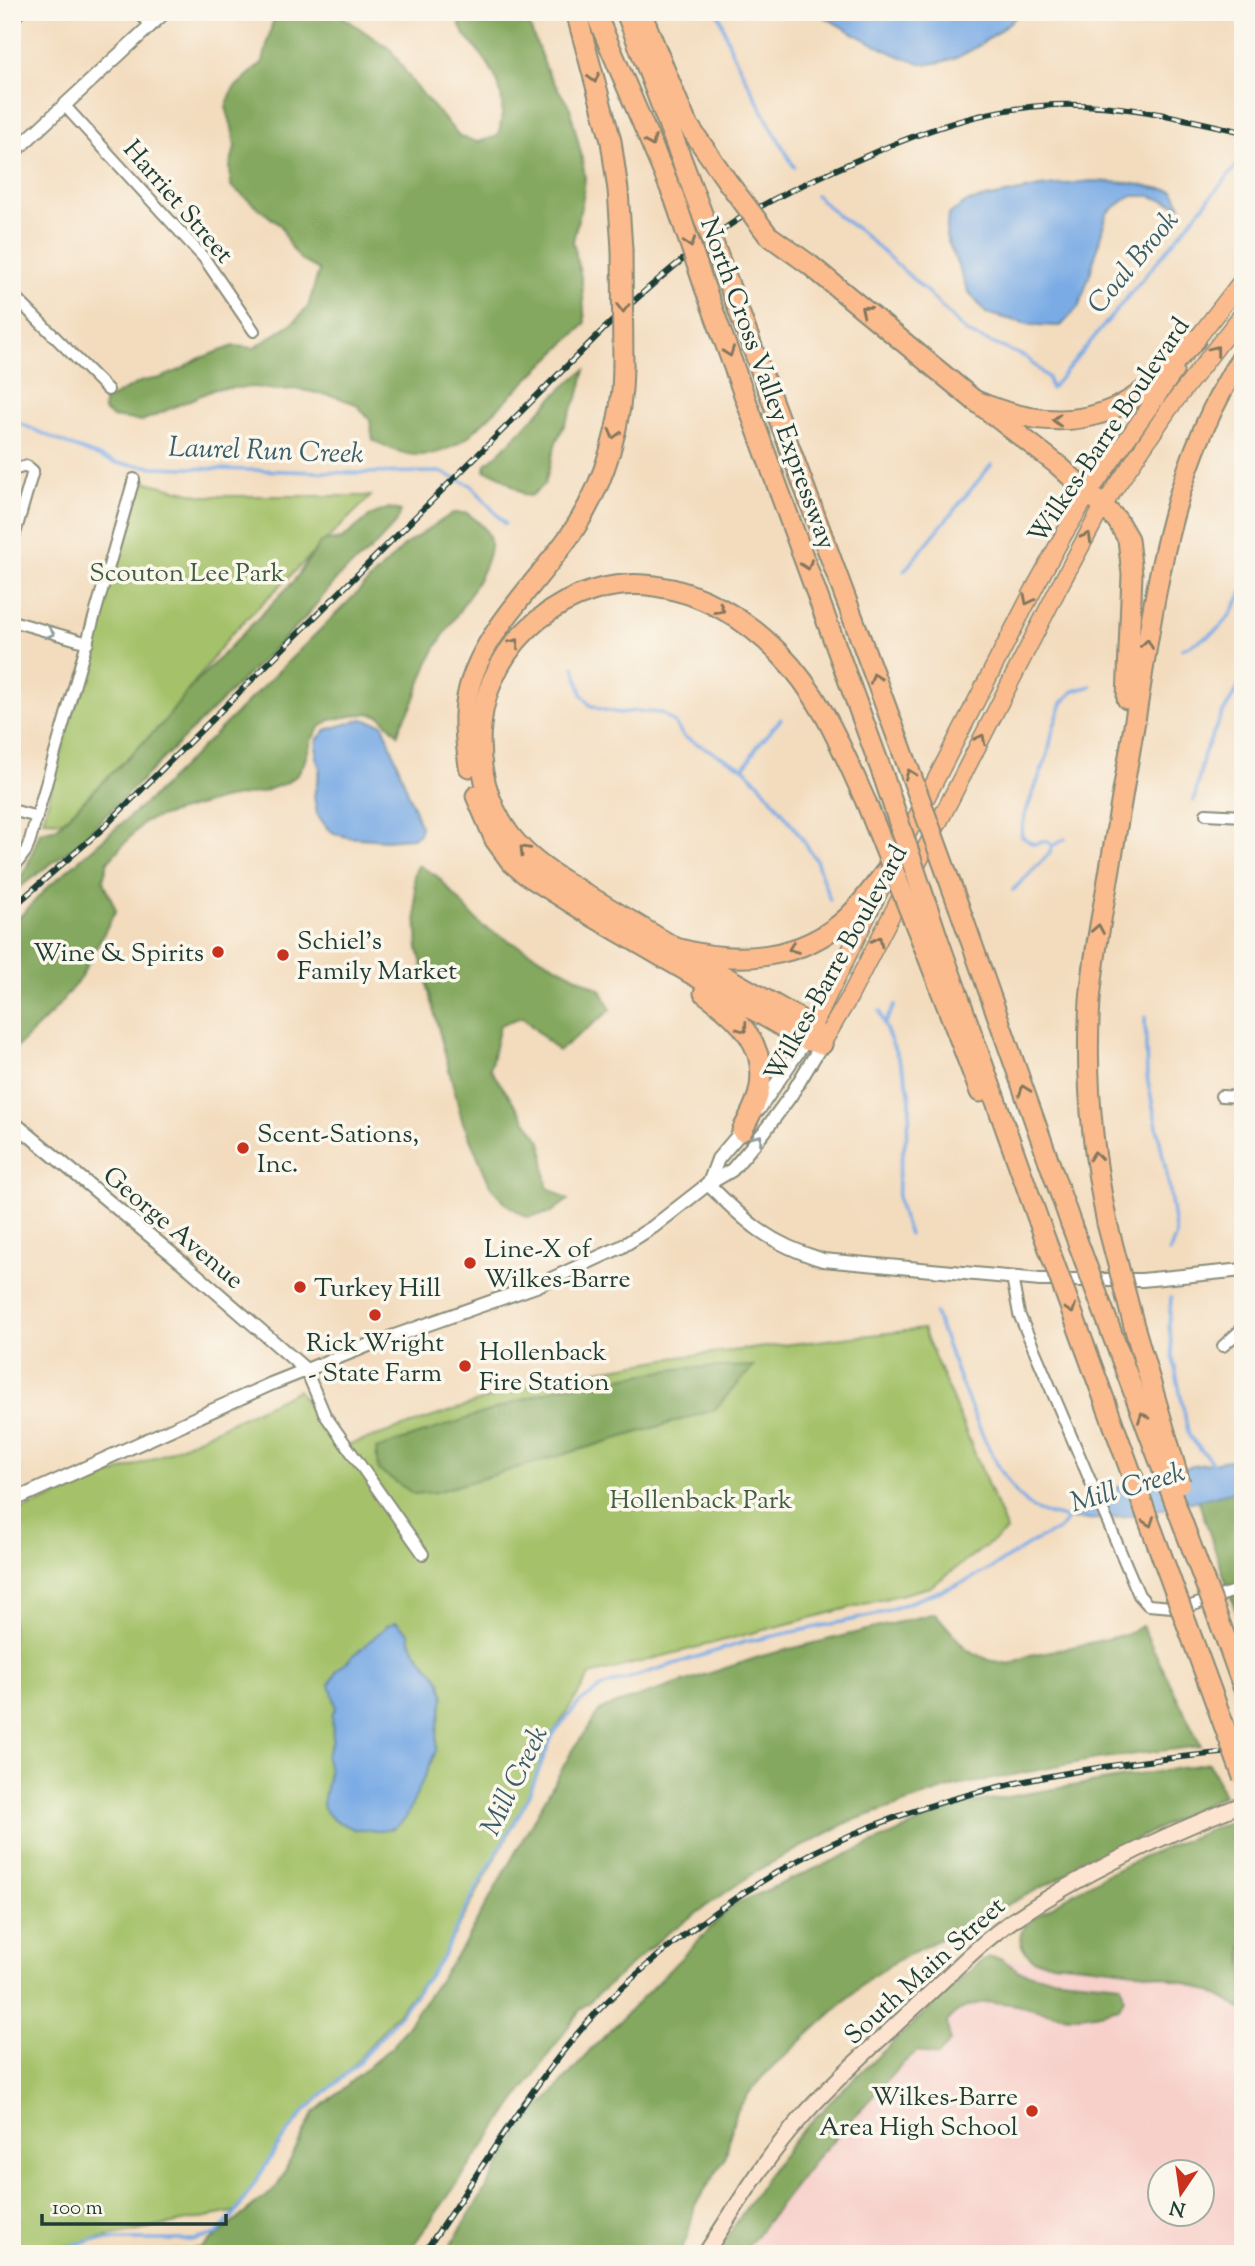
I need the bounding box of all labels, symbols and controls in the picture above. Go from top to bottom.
one-way arrow [586,72,600,84]
street label: Harriet Street [113,133,241,272]
one-way arrow [643,135,657,148]
water label: Coal Brook [1079,202,1190,323]
street label: North Cross Valley Expressway [689,213,844,555]
one-way arrow [682,236,696,248]
one-way arrow [615,303,631,313]
one-way arrow [861,306,874,318]
street label: Wilkes-Barre Boulevard [1020,310,1200,552]
one-way arrow [720,345,734,357]
one-way arrow [1206,345,1219,357]
one-way arrow [1051,412,1062,427]
one-way arrow [607,428,622,440]
water label: Laurel Run Creek [168,429,365,475]
one-way arrow [1078,532,1092,544]
park label: Scouton Lee Park [89,556,285,593]
one-way arrow [799,559,813,571]
one-way arrow [1023,593,1037,605]
one-way arrow [712,601,725,614]
one-way arrow [44,624,56,639]
one-way arrow [506,638,519,651]
one-way arrow [1139,638,1154,650]
one-way arrow [869,672,883,684]
one-way arrow [973,734,987,746]
one-way arrow [905,769,919,781]
street label: Wilkes-Barre Boulevard [756,839,918,1090]
one-way arrow [519,846,532,859]
one-way arrow [1090,923,1105,935]
place label: Schiel's Family Market [297,924,457,991]
place label: Wine & Spirits [33,936,204,973]
one-way arrow [869,936,883,949]
one-way arrow [788,940,800,954]
marker: Wine & Spirits [210,944,226,960]
marker: Schiel's Family Market [275,947,291,963]
one-way arrow [735,1021,748,1033]
one-way arrow [1018,1084,1032,1096]
place label: Scent-Sations, Inc. [257,1117,419,1184]
one-way arrow [750,1134,763,1146]
marker: Scent-Sations, Inc. [235,1140,251,1156]
one-way arrow [1088,1150,1103,1161]
street label: George Avenue [94,1159,251,1299]
place label: Line-X of Wilkes-Barre [484,1232,631,1299]
marker: Line-X of Wilkes-Barre [462,1255,478,1271]
place label: Turkey Hill [314,1271,441,1308]
marker: Turkey Hill [292,1279,308,1295]
one-way arrow [1063,1302,1077,1314]
marker: Rick Wright - State Farm [367,1307,383,1323]
place label: Rick Wright - State Farm [306,1326,444,1393]
place label: Hollenback Fire Station [479,1335,610,1402]
marker: Hollenback Fire Station [457,1358,473,1374]
one-way arrow [1137,1412,1151,1424]
water label: Mill Creek [1066,1453,1190,1524]
park label: Hollenback Park [609,1483,793,1520]
one-way arrow [1141,1516,1155,1528]
water label: Mill Creek [472,1719,560,1843]
street label: South Main Street [837,1889,1015,2054]
place label: Wilkes-Barre Area High School [819,2080,1018,2147]
marker: Wilkes-Barre Area High School [1024,2103,1040,2119]
north arrow [1146,2158,1216,2228]
scale bar [42,2182,226,2226]
text: N [1167,2192,1188,2222]
text: 100 m [52,2194,103,2224]

